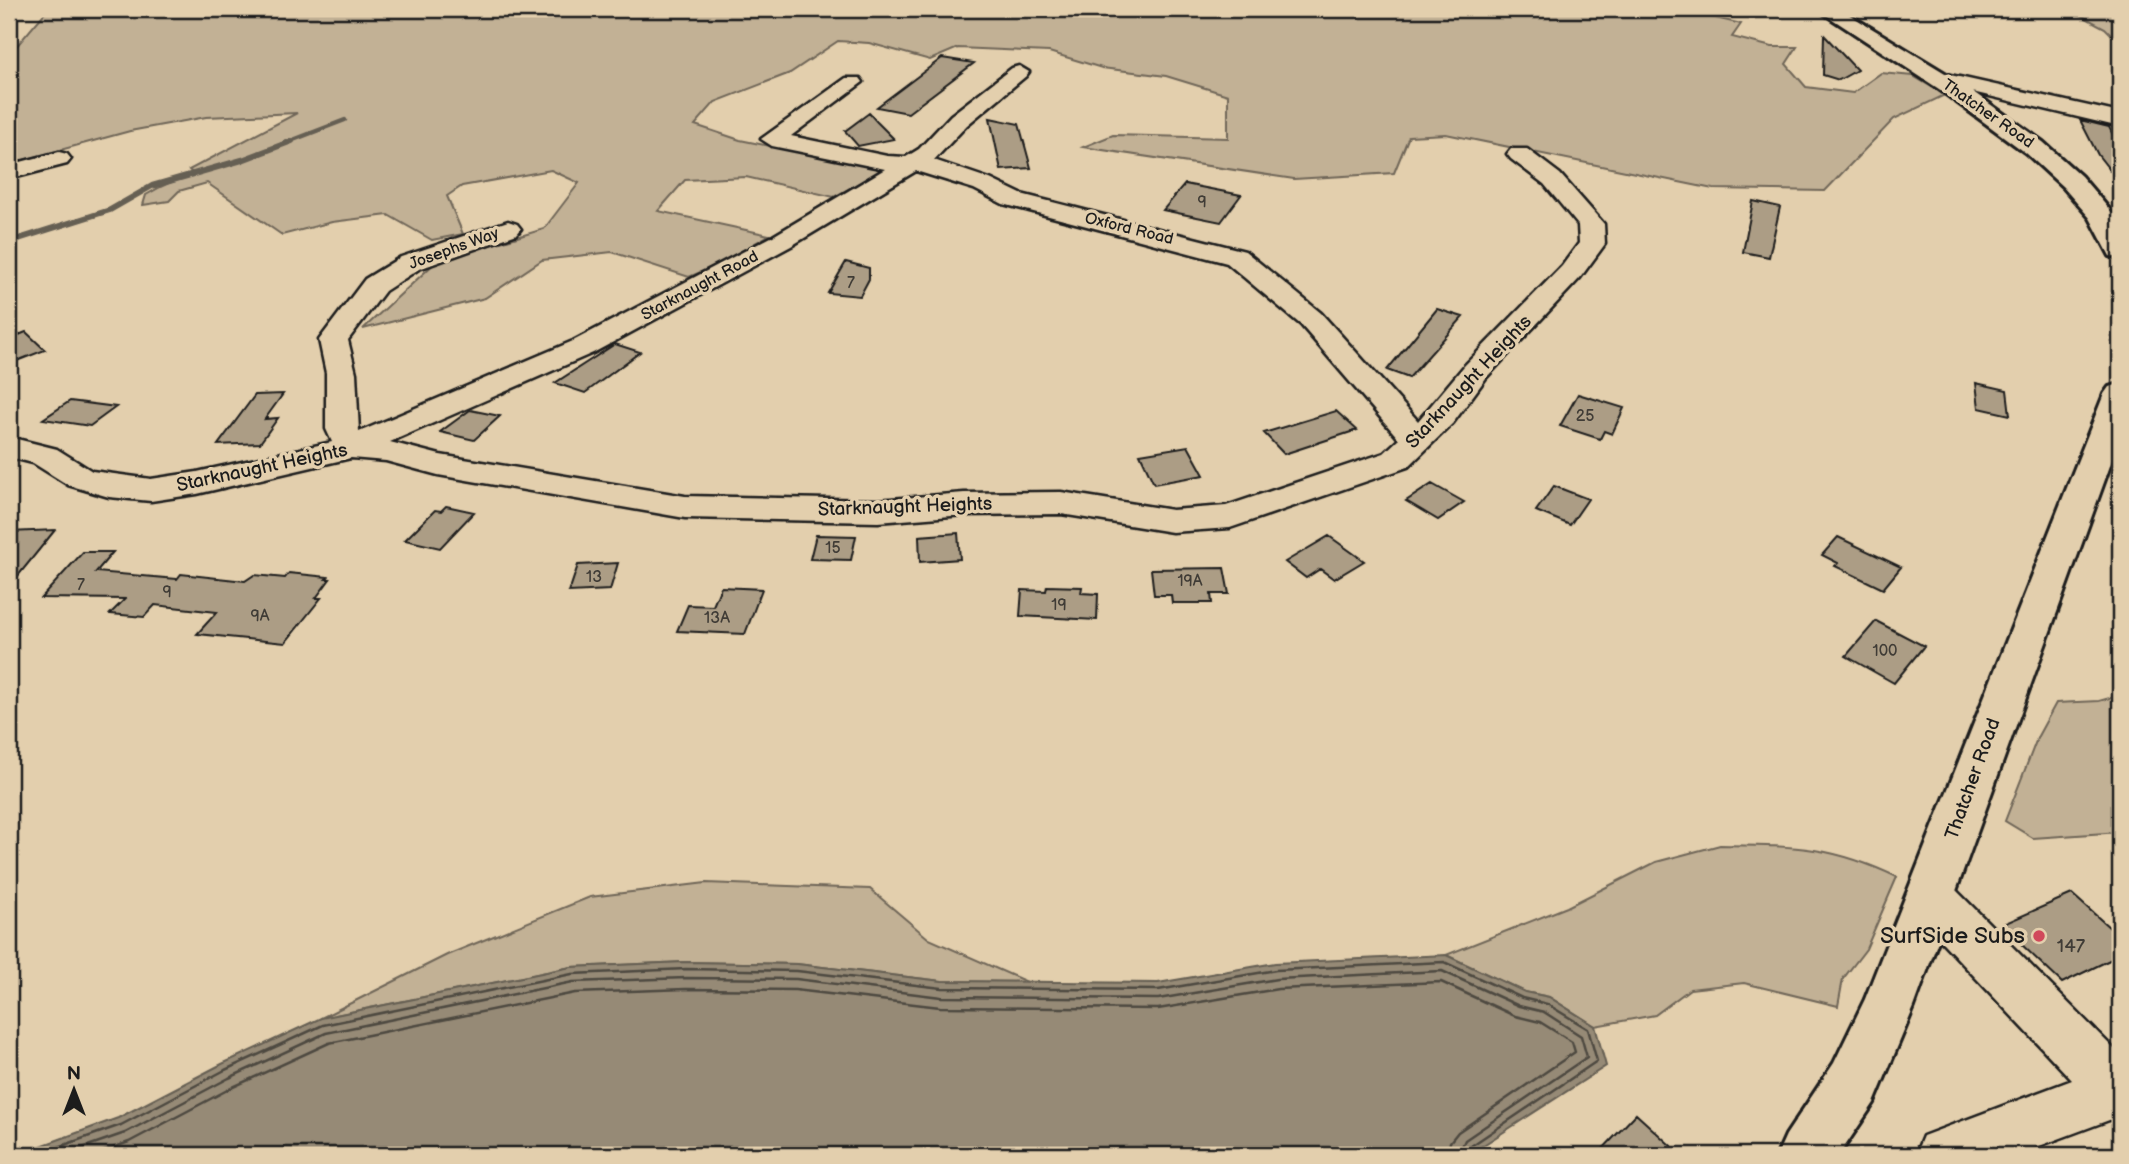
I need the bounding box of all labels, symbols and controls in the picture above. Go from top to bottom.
street label: Thatcher Road [1939,75,2037,153]
house number: 9 [1197,193,1207,212]
street label: Oxford Road [1083,209,1175,249]
street label: Josephs Way [406,224,502,274]
street label: Starknaught Road [638,247,762,325]
house number: 7 [847,274,855,293]
street label: Starknaught Heights [1401,310,1537,454]
house number: 25 [1576,407,1594,426]
street label: Starknaught Heights [174,439,350,497]
street label: Starknaught Heights [818,492,992,522]
house number: 15 [825,539,841,558]
house number: 13 [586,568,602,587]
house number: 19A [1177,572,1203,591]
house number: 7 [77,576,85,595]
house number: 9 [162,583,172,602]
house number: 19 [1051,596,1067,615]
house number: 9A [250,607,270,626]
house number: 13A [704,609,730,628]
house number: 100 [1872,642,1898,661]
street label: Thatcher Road [1940,715,2006,843]
place label: SurfSide Subs [1880,922,2025,950]
marker: SurfSide Subs [2031,928,2047,944]
house number: 147 [2057,935,2086,958]
north arrow [38,1056,108,1126]
text: N [67,1063,81,1086]

